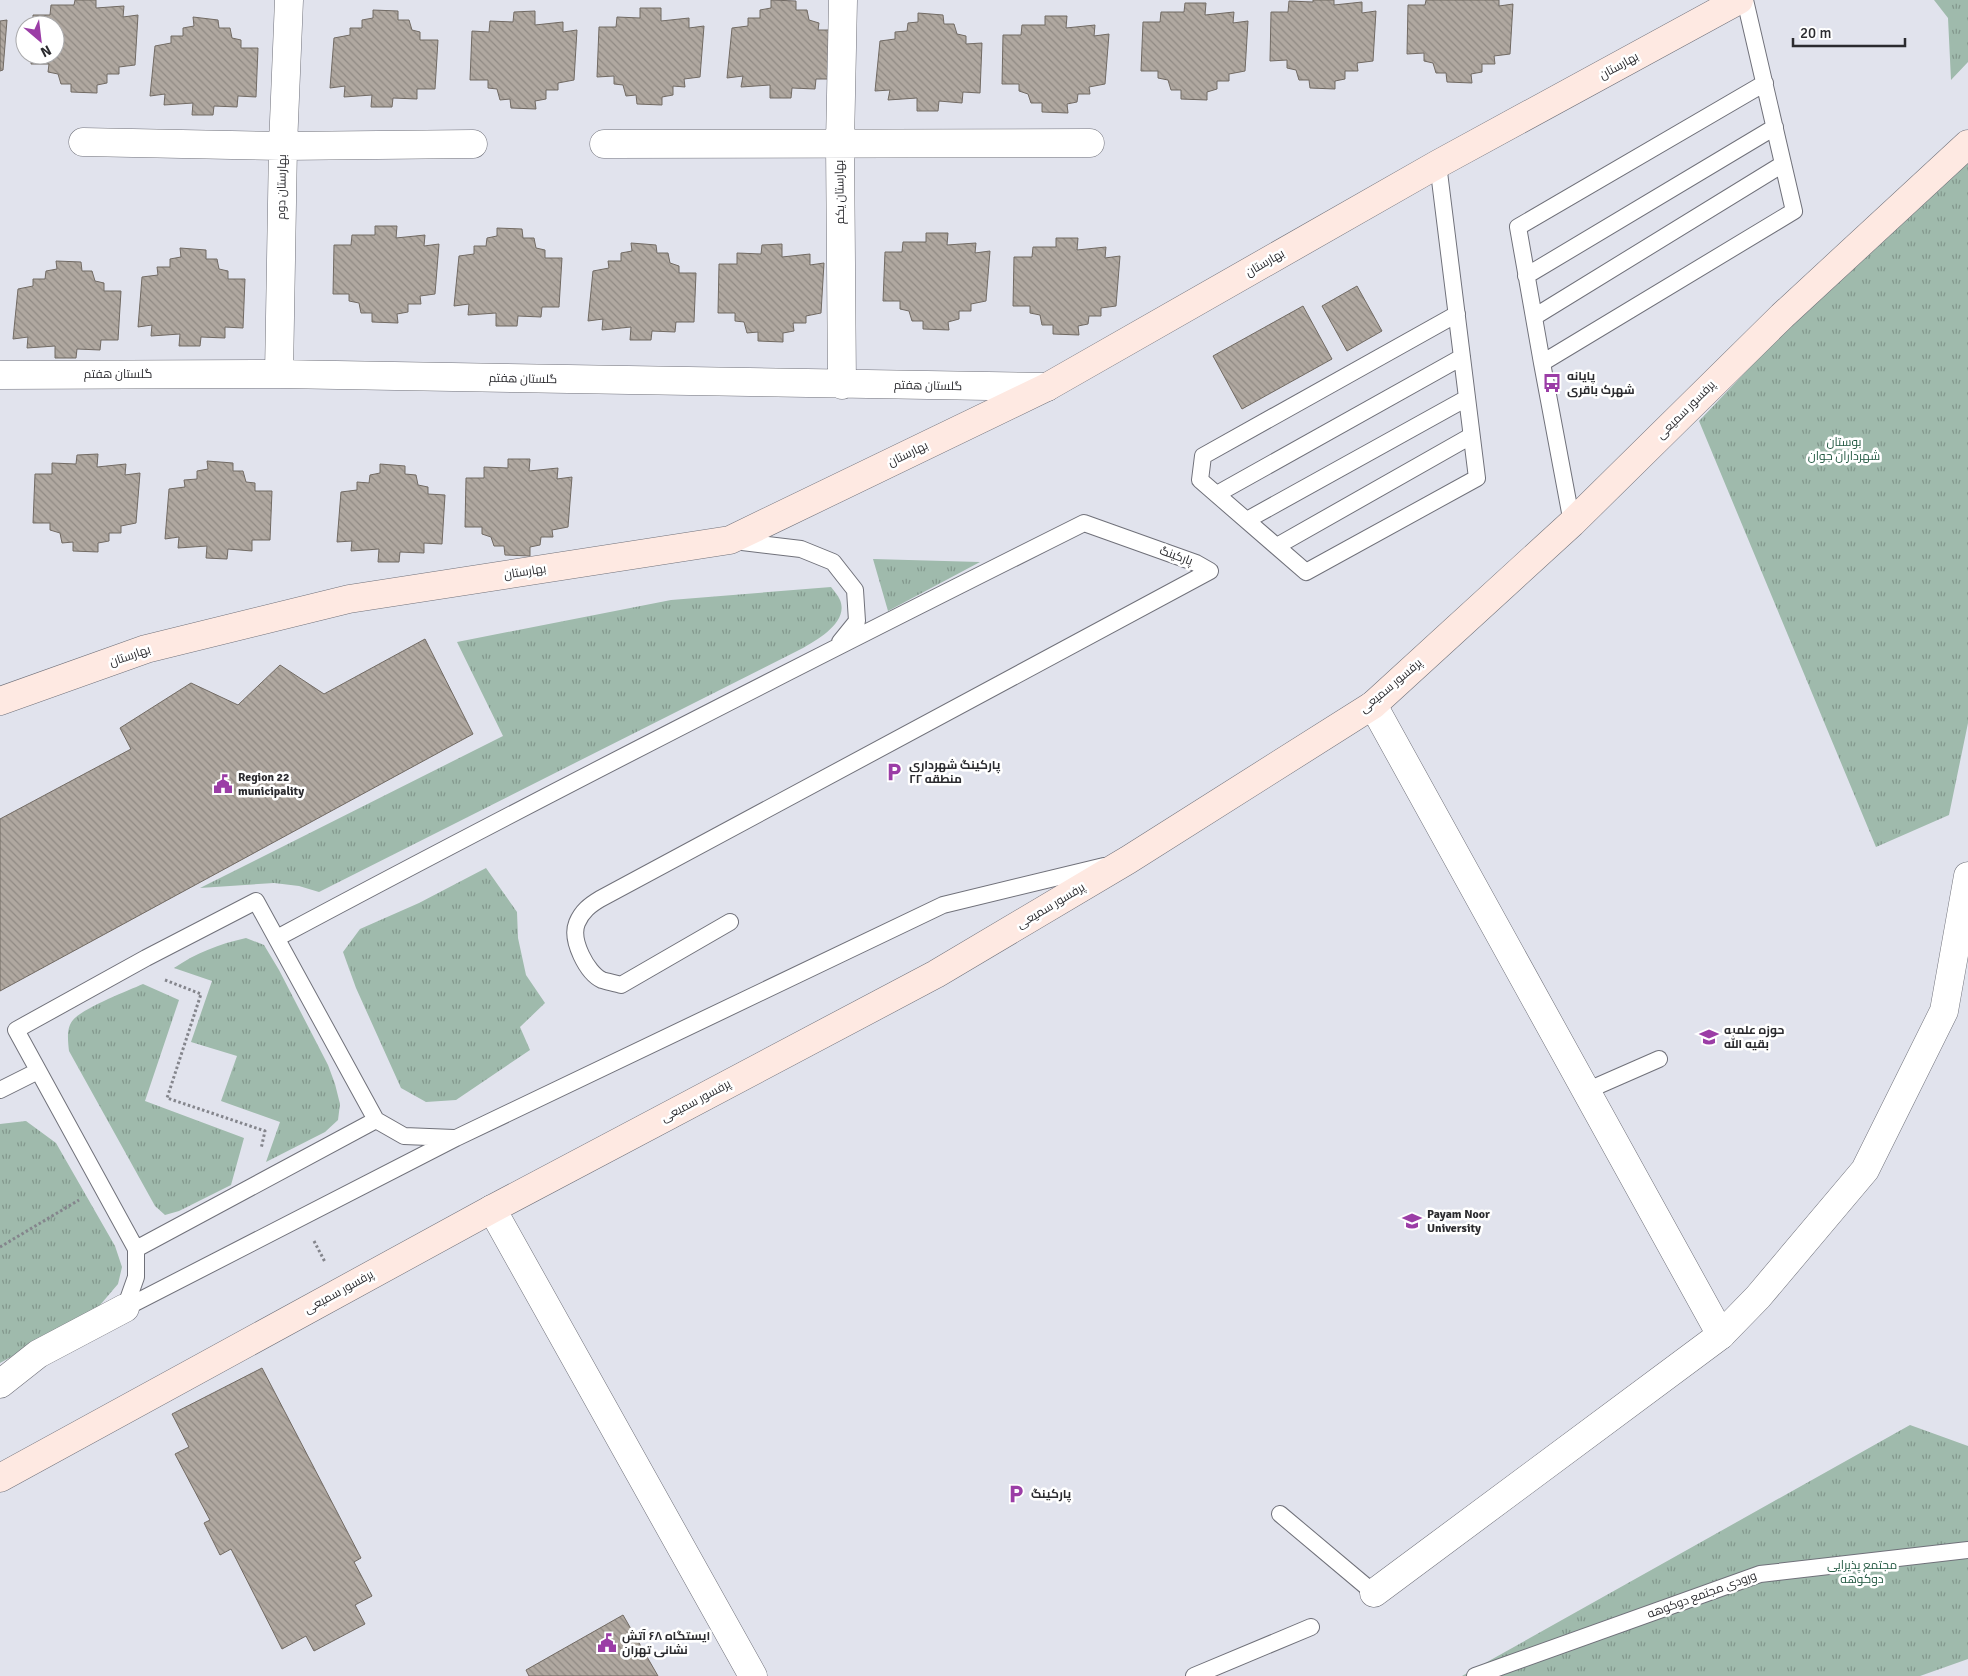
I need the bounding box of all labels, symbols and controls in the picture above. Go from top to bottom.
north arrow [15,15,65,65]
scale bar [1793,15,1906,47]
text: 20 m [1800,24,1831,42]
text: N [38,41,54,61]
street label: بهارستان [1597,49,1641,83]
street label: بهارستان دوم [274,154,290,220]
street label: بهارستان یکم [832,160,848,224]
street label: بهارستان [1243,246,1287,280]
street label: گلستان هفتم [84,367,152,382]
place label: پایانه شهرک باقری [1567,369,1635,398]
street label: گلستان هفتم [489,371,557,387]
bus stop icon: پایانه شهرک باقری [1541,372,1563,394]
street label: پرفسور سمیعی [1653,377,1720,443]
street label: گلستان هفتم [894,378,962,394]
park label: بوستان شهرداران جوان [1808,435,1880,464]
street label: بهارستان [885,438,931,470]
street label: پارکینگ [1157,543,1195,570]
street label: بهارستان [503,561,547,583]
street label: بهارستان [107,642,153,670]
street label: پرفسور سمیعی [1357,655,1427,717]
place label: پارکینگ شهرداری منطقه ۲۲ [909,758,1001,787]
parking icon: پارکینگ شهرداری منطقه ۲۲ [883,761,905,783]
place label: Region 22 municipality [238,770,304,799]
public building icon: Region 22 municipality [212,773,234,795]
street label: پرفسور سمیعی [1014,879,1089,933]
place label: حوزه علمیه بقیه الله [1724,1023,1784,1052]
school or university icon: حوزه علمیه بقیه الله [1698,1026,1720,1048]
street label: پرفسور سمیعی [659,1076,735,1127]
place label: Payam Noor University [1427,1207,1490,1236]
school or university icon: Payam Noor University [1401,1210,1423,1232]
street label: پرفسور سمیعی [302,1266,377,1318]
parking icon: پارکینگ [1005,1483,1027,1505]
place label: پارکینگ [1031,1487,1072,1503]
park label: مجتمع پذیرایی دوکوهه [1827,1558,1897,1587]
street label: ورودی مجتمع دوکوهه [1645,1568,1759,1622]
place label: ایستگاه ۶۸ آتش نشانی تهران [622,1629,710,1658]
public building icon: ایستگاه ۶۸ آتش نشانی تهران [596,1632,618,1654]

